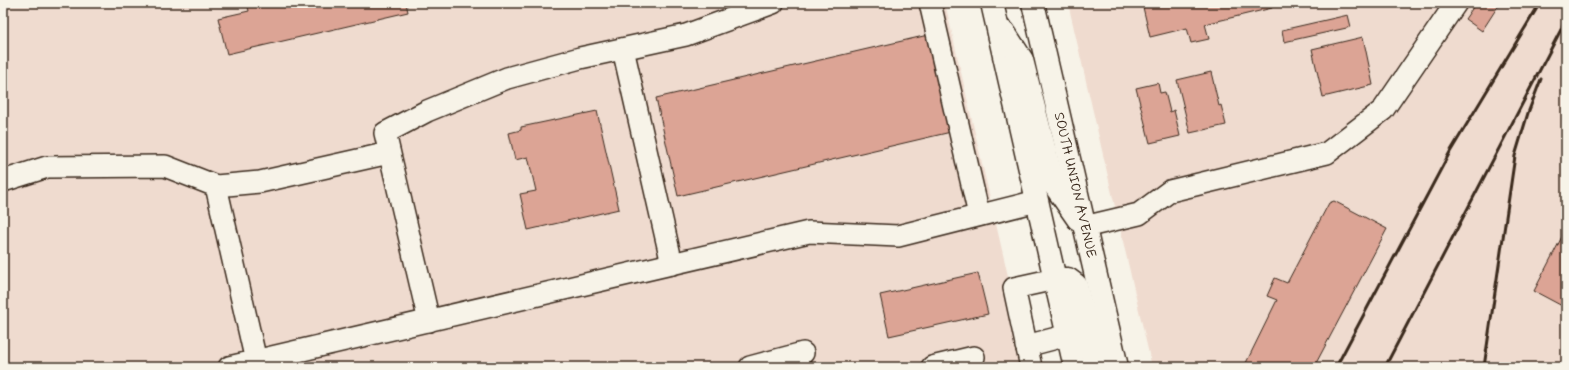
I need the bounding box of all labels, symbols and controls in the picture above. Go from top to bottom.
street label: SOUTH UNION AVENUE [1050,111,1100,259]

